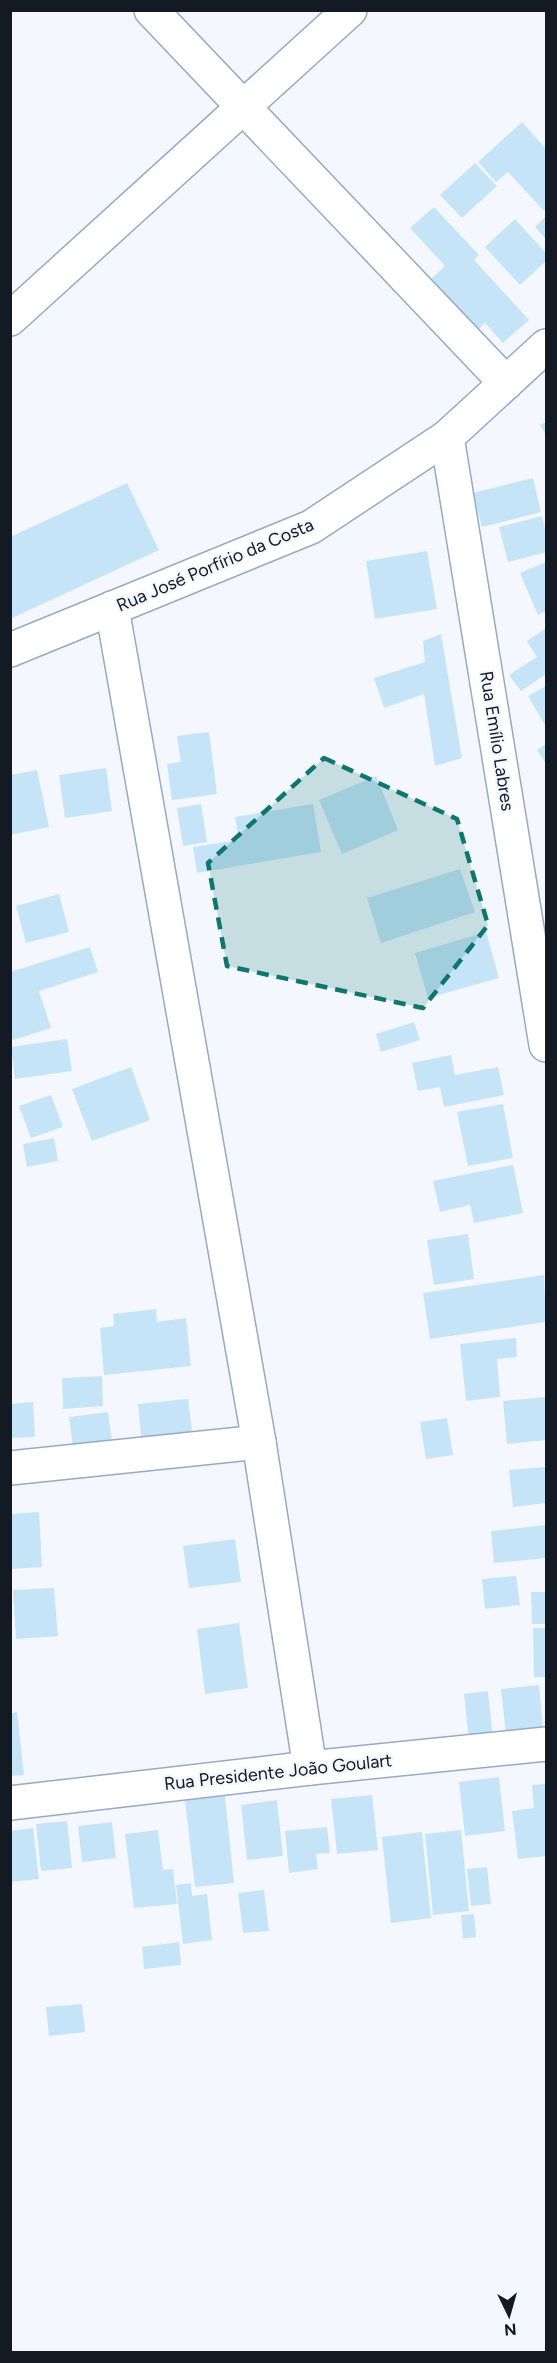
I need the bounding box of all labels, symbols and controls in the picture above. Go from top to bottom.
street label: Rua José Porfírio da Costa [113,513,317,617]
street label: Rua Emílio Labres [475,669,519,813]
street label: Rua Presidente João Goulart [163,1749,393,1795]
north arrow [479,2285,539,2345]
text: N [503,2319,517,2339]

